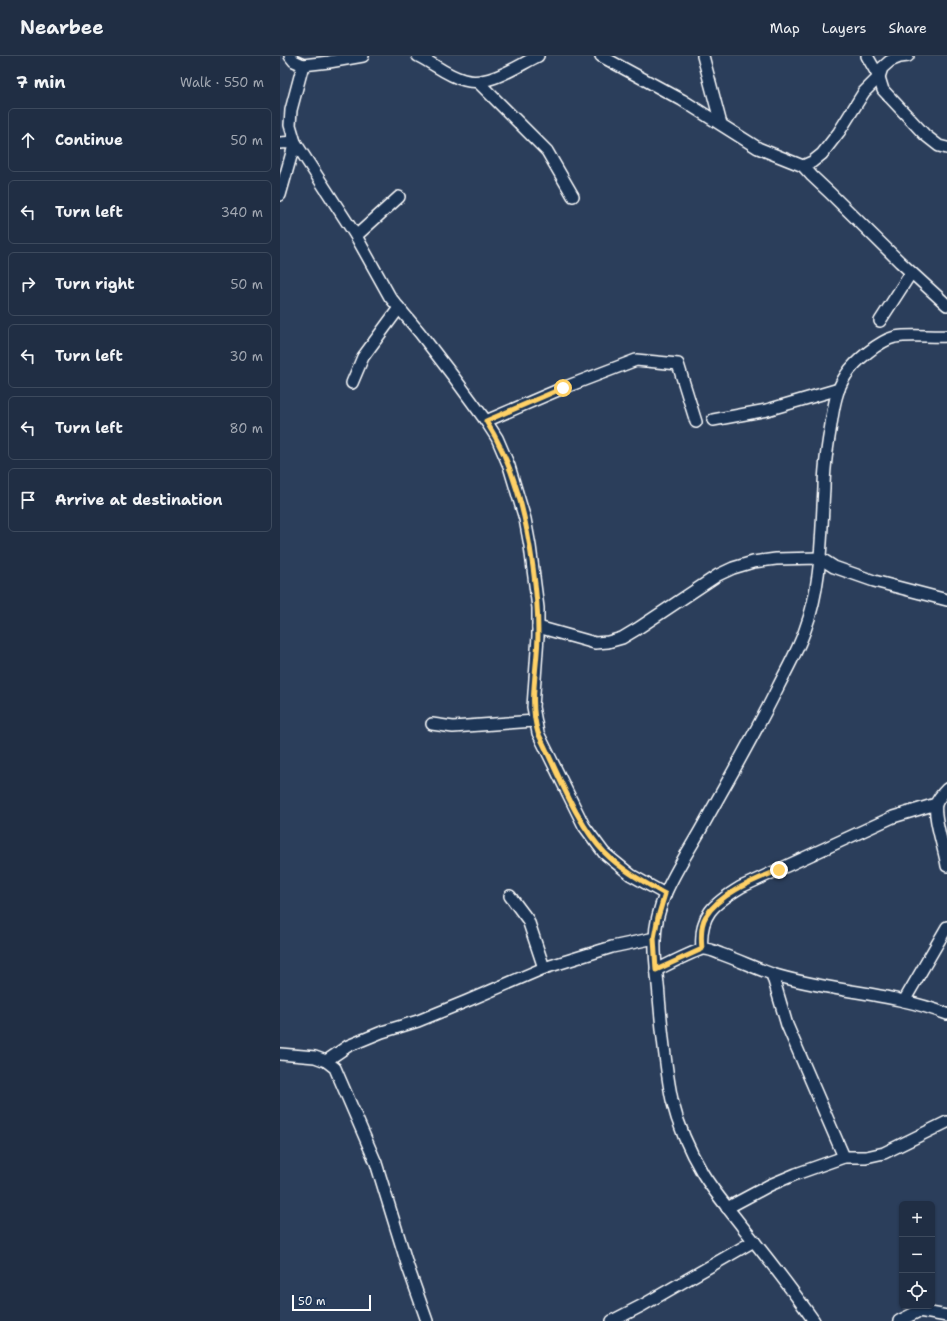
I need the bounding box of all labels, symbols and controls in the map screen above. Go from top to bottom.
text: Nearbee [20,15,104,40]
text: Map [770,19,800,37]
text: Layers [822,19,866,37]
text: Share [888,19,927,37]
text: 7 min [16,71,66,93]
text: Walk · 550 m [180,74,264,91]
icon: ahead [17,129,39,151]
text: Continue [55,130,123,150]
text: 50 m [230,132,263,149]
icon: left [17,201,39,223]
text: Turn left [55,202,123,222]
text: 340 m [221,204,263,221]
icon: right [17,273,39,295]
text: Turn right [55,274,135,294]
text: 50 m [230,276,263,293]
icon: left [17,345,39,367]
text: Turn left [55,346,123,366]
text: 30 m [229,348,263,365]
route start [554,379,572,397]
icon: left [17,417,39,439]
text: Turn left [55,418,123,438]
text: 80 m [229,420,263,437]
icon: arrive [17,489,39,511]
text: Arrive at destination [55,490,223,510]
route end [770,861,788,879]
map controls [899,1201,935,1309]
button: + [899,1201,935,1237]
button: − [899,1237,935,1273]
button: locate [899,1273,935,1309]
scale bar [292,1293,371,1312]
text: 50 m [298,1294,326,1309]

